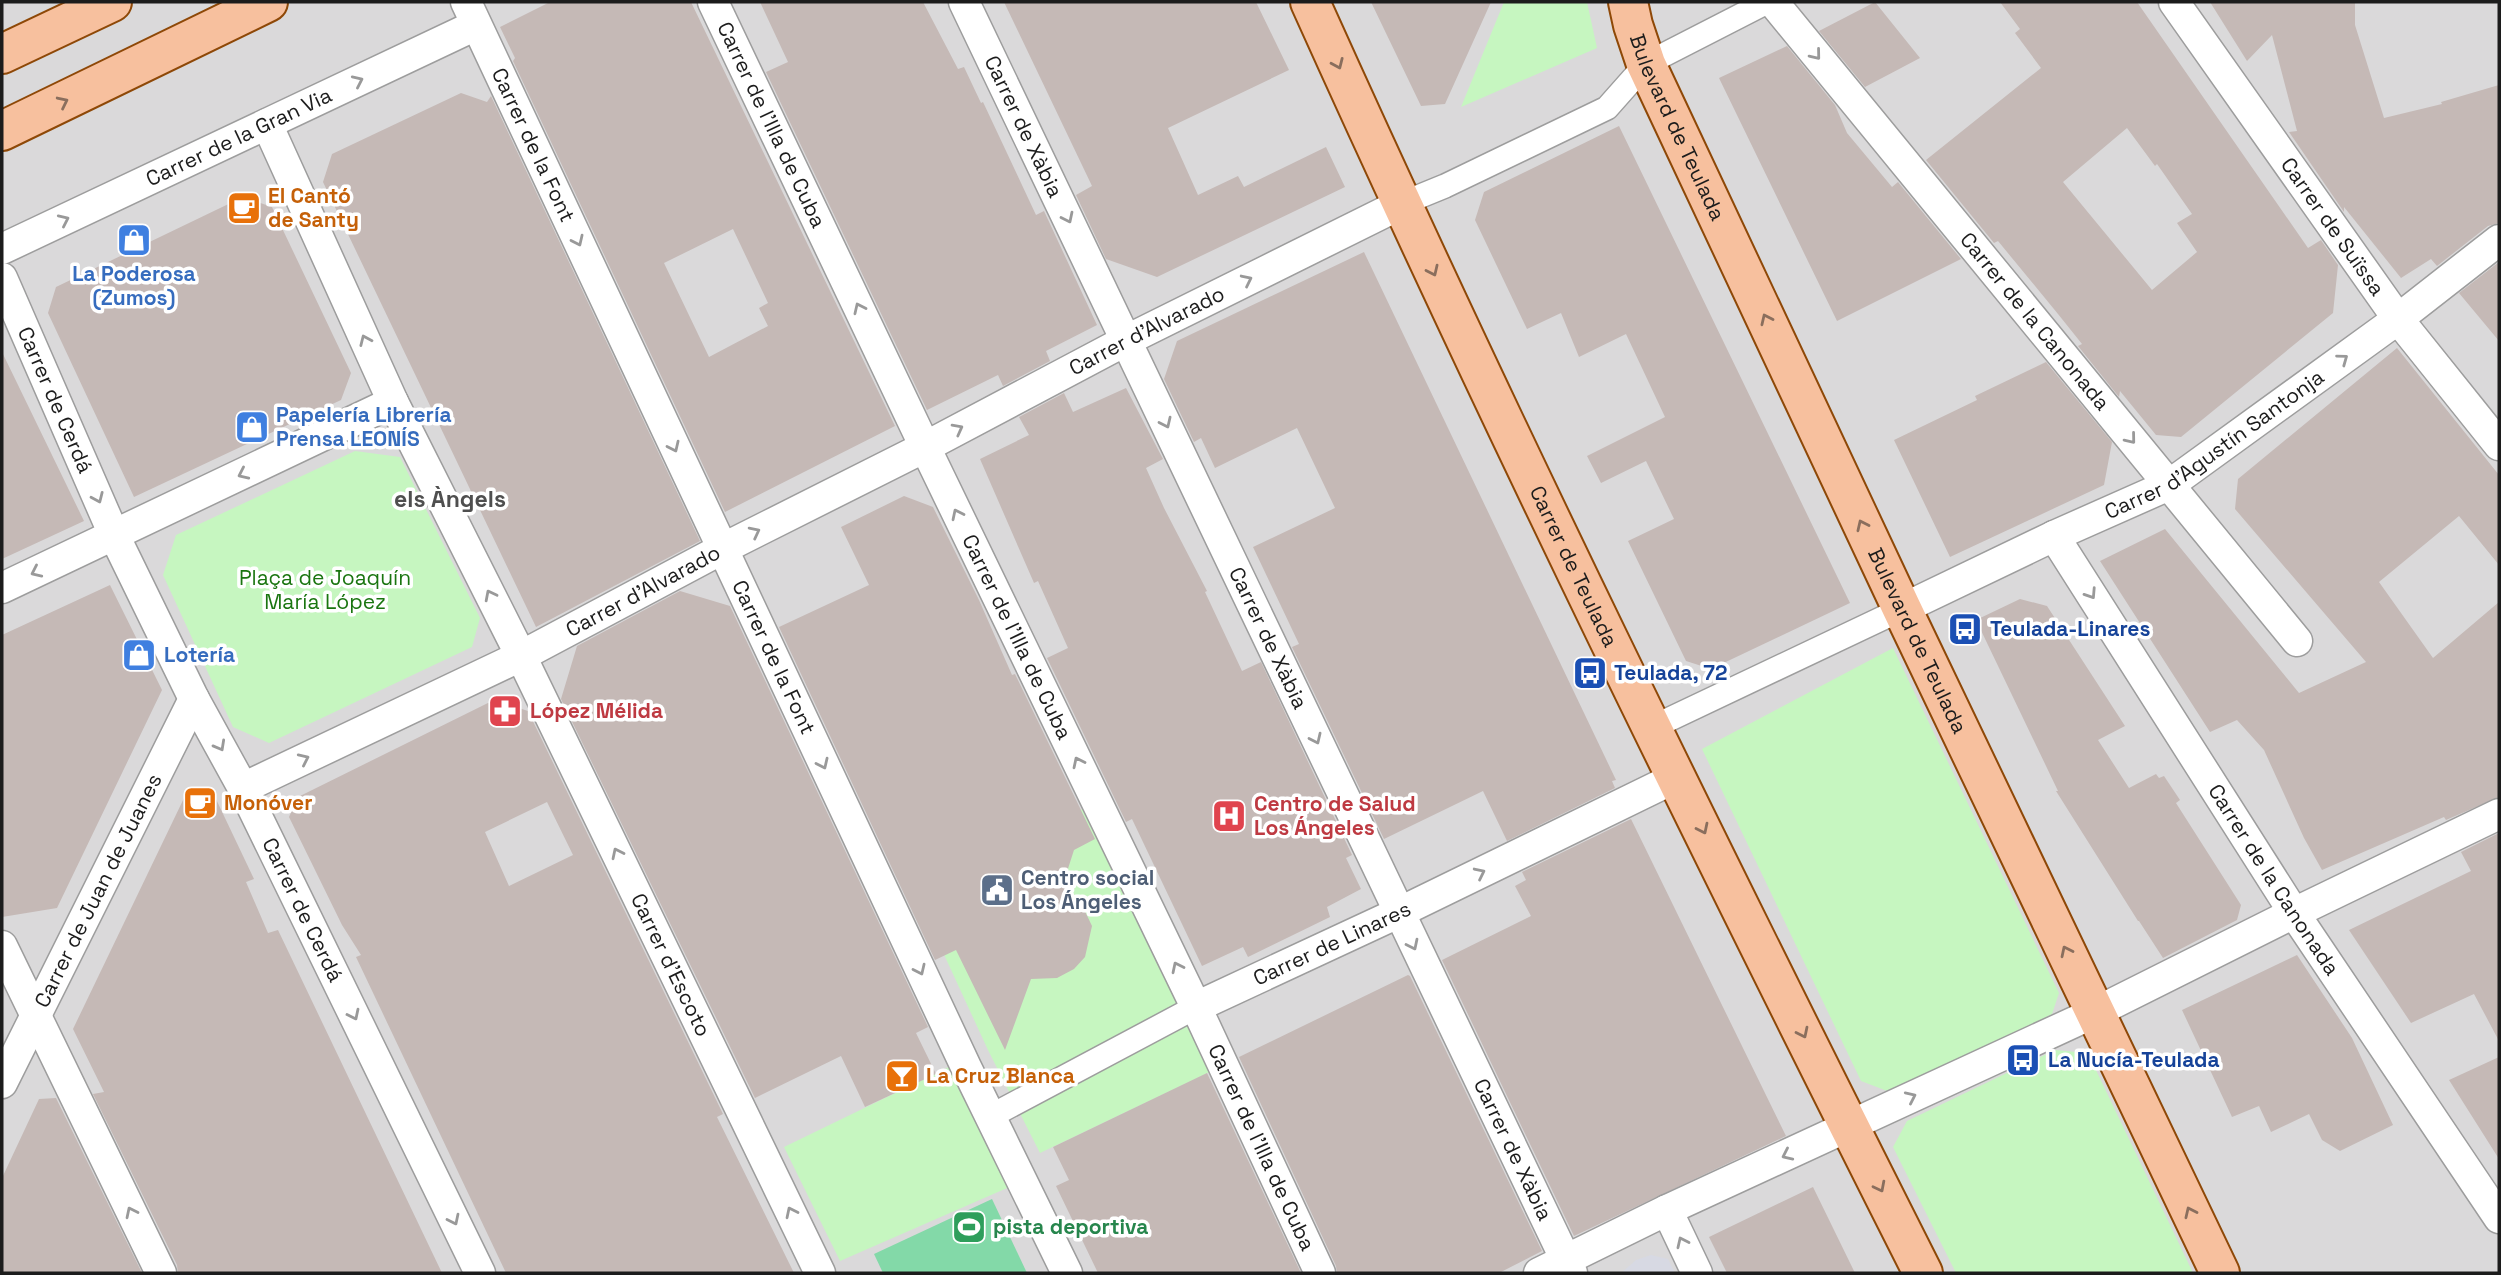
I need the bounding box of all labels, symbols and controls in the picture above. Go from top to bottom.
street label: Carrer de l'Illa de Cuba [711,17,832,232]
street label: Bulevard de Teulada [1624,30,1732,225]
one-way arrow [1808,47,1821,59]
street label: Carrer de Xàbia [979,51,1069,202]
one-way arrow [1330,57,1344,69]
street label: Carrer de la Font [486,63,581,226]
one-way arrow [351,76,363,90]
street label: Carrer de la Gran Via [141,81,336,192]
one-way arrow [56,96,68,110]
street label: Carrer de Suïssa [2275,152,2391,301]
place label: El Cantó de Santy [268,182,359,233]
cafe icon: El Cantó de Santy [225,189,263,227]
one-way arrow [1060,211,1074,223]
one-way arrow [56,214,69,228]
shop icon: La Poderosa (Zumos) [115,221,153,259]
street label: Carrer de la Canonada [1954,226,2116,416]
one-way arrow [570,234,584,246]
place label: La Poderosa (Zumos) [72,260,196,311]
one-way arrow [1425,264,1439,276]
one-way arrow [1240,275,1252,289]
street label: Carrer d'Alvarado [1064,280,1229,381]
one-way arrow [853,303,867,316]
one-way arrow [1760,313,1774,326]
street label: Carrer de Cerdá [12,322,99,477]
one-way arrow [359,335,373,347]
one-way arrow [2335,354,2348,367]
street label: Carrer d'Agustín Santonja [2100,363,2329,525]
place label: Papelería Librería Prensa LEONÍS [276,401,452,452]
shop icon: Papelería Librería Prensa LEONÍS [233,408,271,446]
one-way arrow [1158,416,1172,428]
one-way arrow [950,424,963,438]
one-way arrow [2123,431,2135,444]
one-way arrow [666,440,680,452]
one-way arrow [237,465,250,479]
street label: Carrer de Teulada [1524,481,1624,651]
district label: els Àngels [394,484,506,514]
one-way arrow [90,491,104,503]
one-way arrow [951,509,965,521]
one-way arrow [1856,519,1870,532]
one-way arrow [747,527,760,541]
street label: Carrer de l'Illa de Cuba [956,530,1079,744]
street label: Carrer d'Alvarado [561,538,725,643]
street label: Bulevard de Teulada [1862,543,1974,738]
street label: Carrer de Xàbia [1223,562,1314,713]
one-way arrow [31,563,43,577]
park label: Plaça de Joaquín María López [239,564,411,615]
street label: Carrer de la Font [726,576,822,739]
one-way arrow [2082,586,2095,599]
one-way arrow [485,590,499,602]
bus stop icon: Teulada-Linares [1946,610,1984,648]
place label: Teulada-Linares [1990,615,2150,642]
shop icon: Lotería [120,636,158,674]
place label: Lotería [164,641,235,668]
bus stop icon: Teulada, 72 [1571,654,1609,692]
place label: Teulada, 72 [1614,659,1727,686]
pharmacy icon: López Mélida [486,692,524,730]
place label: López Mélida [530,697,663,724]
one-way arrow [1308,732,1322,744]
one-way arrow [211,739,225,751]
one-way arrow [297,753,309,767]
one-way arrow [815,757,829,769]
one-way arrow [1072,757,1086,769]
street label: Carrer de Juan de Juanes [28,769,167,1012]
street label: Carrer de la Canonada [2202,779,2346,980]
cafe icon: Monóver [181,784,219,822]
place label: Monóver [224,789,313,816]
place label: Centro de Salud Los Ángeles [1254,790,1416,841]
hospital icon: Centro de Salud Los Ángeles [1210,797,1248,835]
one-way arrow [1694,822,1708,834]
street label: Carrer de Cerdá [256,833,350,986]
one-way arrow [611,848,625,860]
place label: Centro social Los Ángeles [1021,864,1154,915]
one-way arrow [1473,868,1485,882]
public building icon: Centro social Los Ángeles [978,871,1016,909]
street label: Carrer d'Escoto [625,889,717,1041]
street label: Carrer de Linares [1249,895,1415,992]
one-way arrow [1405,938,1419,950]
one-way arrow [2061,946,2075,958]
one-way arrow [1171,962,1185,974]
one-way arrow [912,963,926,975]
one-way arrow [346,1008,360,1020]
one-way arrow [1795,1026,1809,1038]
street label: Carrer de l'Illa de Cuba [1202,1040,1322,1255]
bus stop icon: La Nucía-Teulada [2004,1041,2042,1079]
place label: La Nucía-Teulada [2048,1046,2220,1073]
bar icon: La Cruz Blanca [883,1057,921,1095]
place label: La Cruz Blanca [926,1062,1075,1089]
street label: Carrer de Xàbia [1468,1074,1559,1225]
one-way arrow [1904,1091,1916,1105]
one-way arrow [1782,1147,1794,1161]
one-way arrow [1872,1180,1885,1192]
one-way arrow [126,1207,140,1219]
one-way arrow [785,1207,799,1219]
one-way arrow [2185,1207,2199,1219]
sports icon: pista deportiva [950,1208,988,1246]
one-way arrow [446,1213,460,1225]
place label: pista deportiva [993,1213,1148,1240]
one-way arrow [1676,1237,1690,1249]

